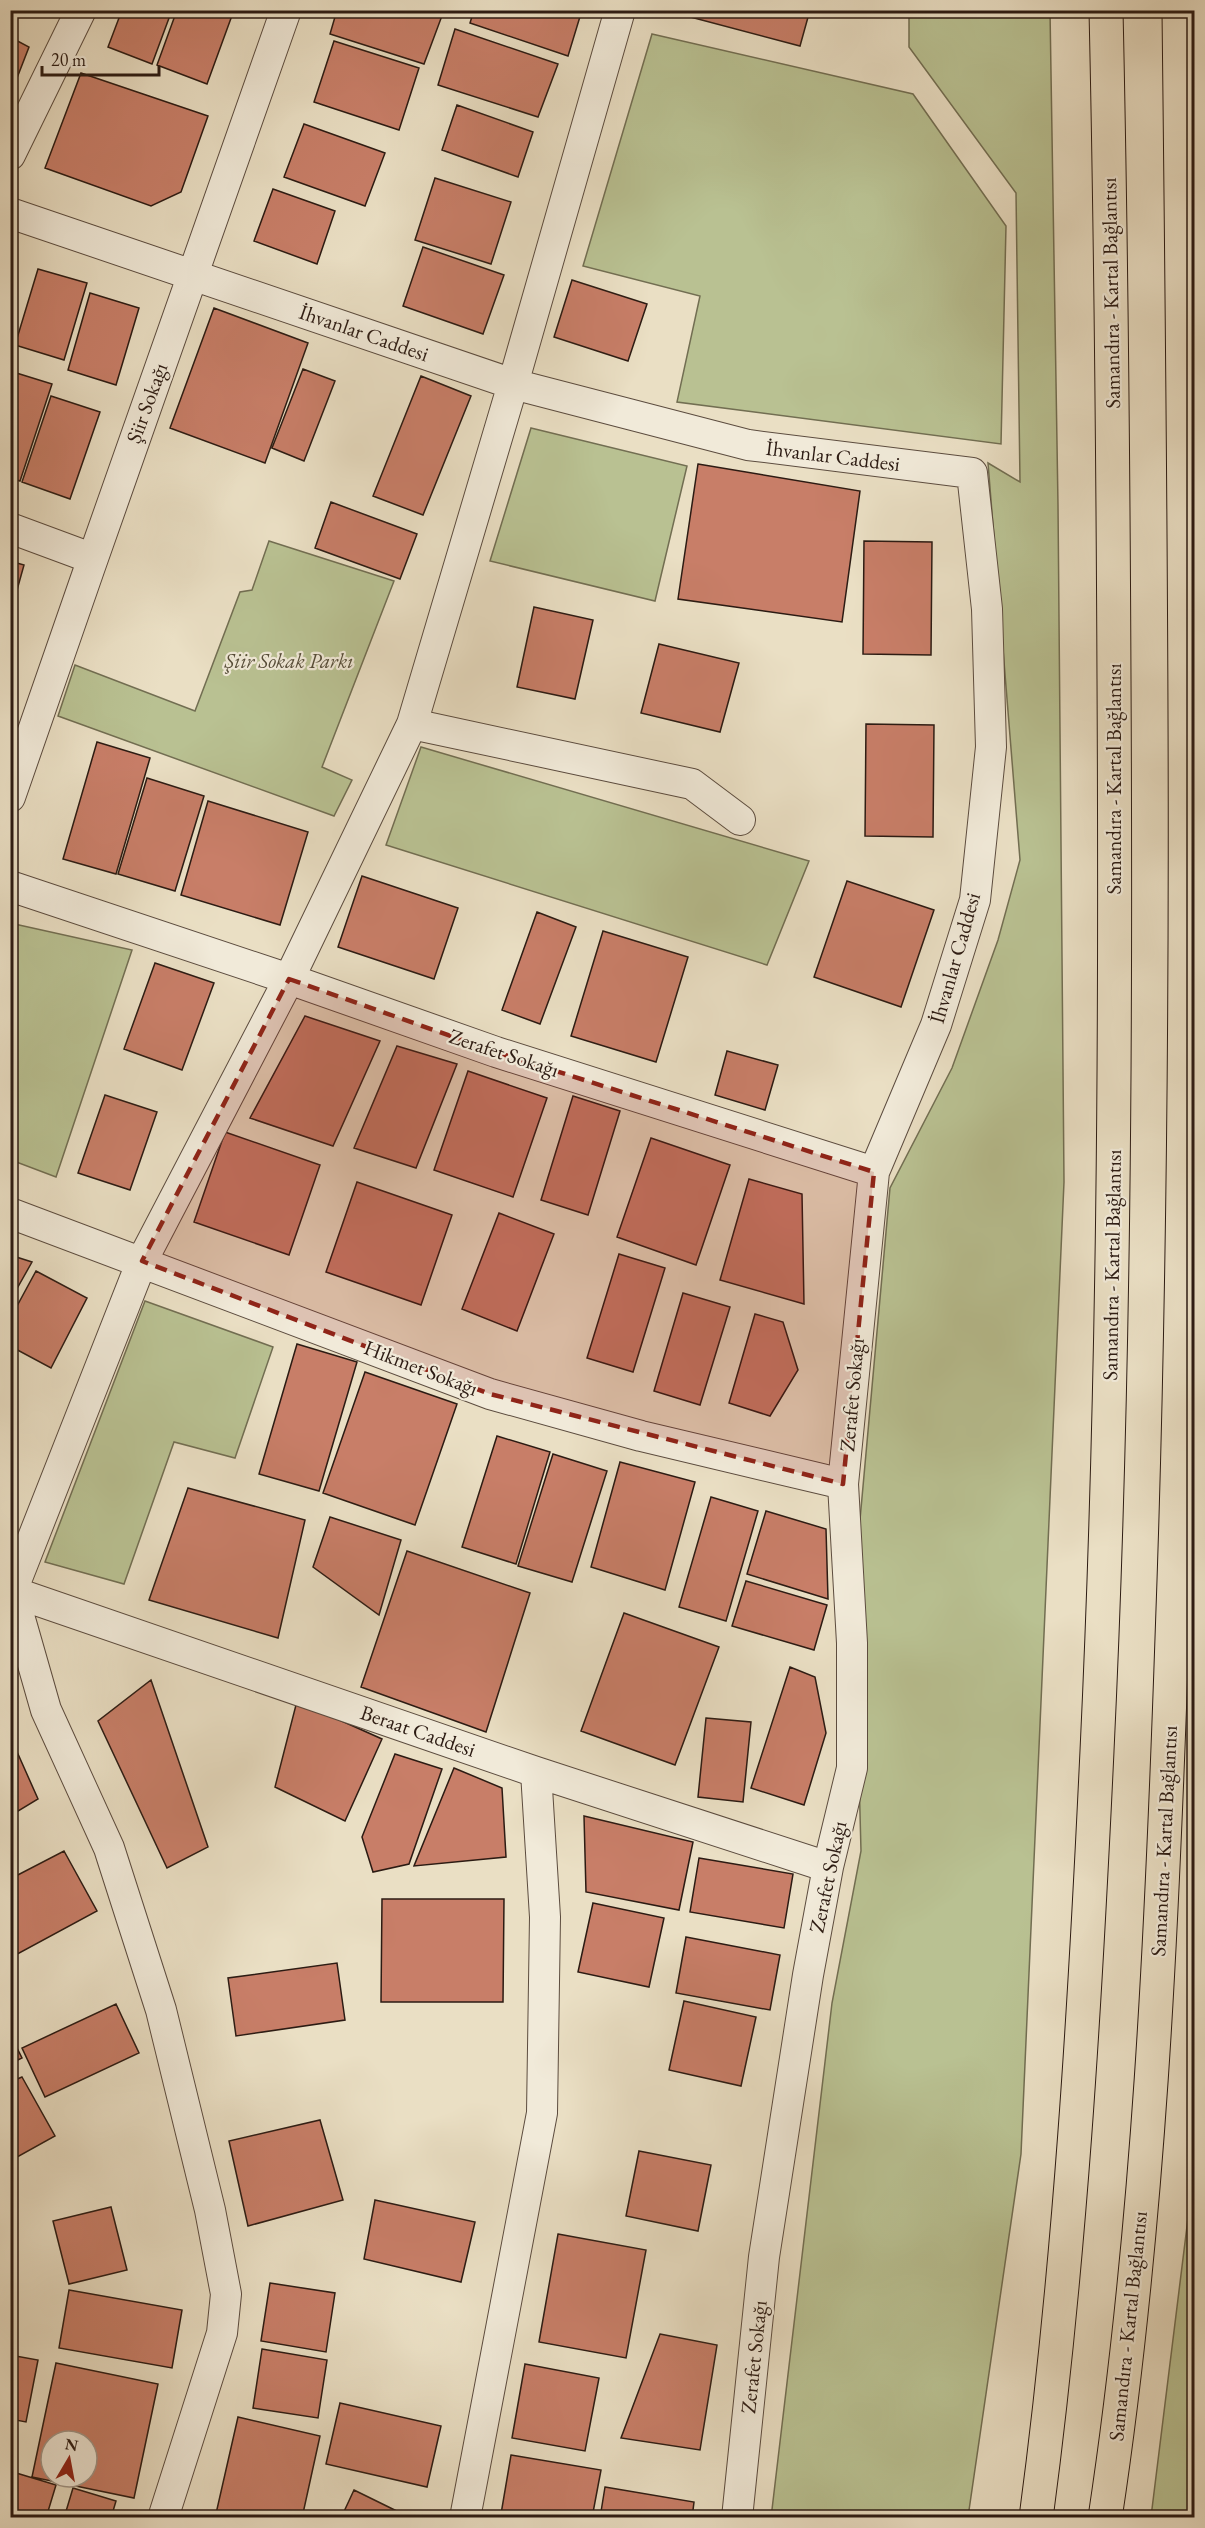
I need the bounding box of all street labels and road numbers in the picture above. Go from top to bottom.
street label: Samandıra - Kartal Bağlantısı [1095,177,1126,409]
street label: İhvanlar Caddesi [296,298,432,367]
street label: Şiir Sokağı [120,359,174,447]
street label: İhvanlar Caddesi [764,434,902,477]
street label: Samandıra - Kartal Bağlantısı [1100,663,1127,895]
street label: İhvanlar Caddesi [923,889,986,1027]
street label: Zerafet Sokağı [446,1022,562,1083]
street label: Samandıra - Kartal Bağlantısı [1096,1149,1127,1381]
street label: Hikmet Sokağı [360,1333,482,1402]
street label: Zerafet Sokağı [833,1337,870,1453]
street label: Beraat Caddesi [357,1698,479,1763]
street label: Samandıra - Kartal Bağlantısı [1144,1725,1183,1957]
street label: Zerafet Sokağı [802,1818,853,1935]
street label: Samandıra - Kartal Bağlantısı [1102,2210,1153,2442]
street label: Zerafet Sokağı [734,2299,773,2415]

